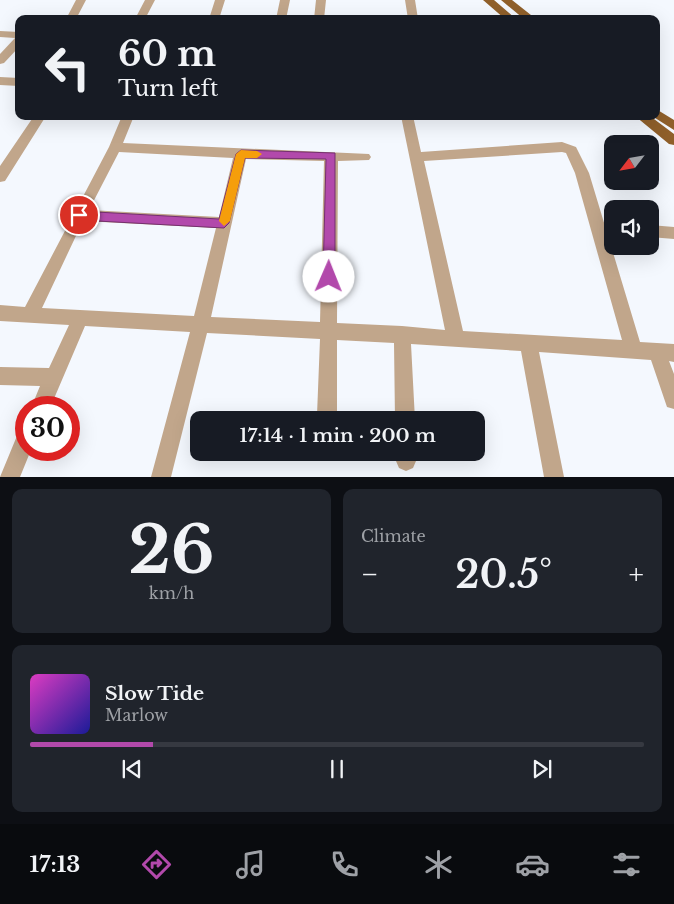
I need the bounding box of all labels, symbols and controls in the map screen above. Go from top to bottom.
text: 60 m [118,32,216,75]
icon: left [35,35,100,100]
text: Turn left [118,75,218,102]
north arrow [604,135,659,190]
map controls [604,135,659,255]
pin [58,194,100,236]
button: sound [604,200,659,255]
icon: arrive [65,201,93,229]
position arrow [302,250,354,302]
speed limit sign: 30 [15,396,80,461]
text: 17:14 · 1 min · 200 m [239,424,436,447]
text: 26 [128,510,215,591]
text: Climate [361,526,426,546]
text: 20.5° [455,551,552,598]
text: − [361,557,379,592]
text: + [629,557,644,592]
text: km/h [149,583,194,603]
text: Slow Tide [105,682,204,705]
text: Marlow [105,705,168,725]
icon: previous [118,755,146,783]
icon: pause [323,755,351,783]
icon: next [528,755,556,783]
icon: directions [139,847,174,882]
icon: music [233,847,268,882]
icon: phone [327,847,362,882]
icon: climate [421,847,456,882]
icon: car [515,847,550,882]
icon: filters [609,847,644,882]
text: 17:13 [30,851,80,878]

